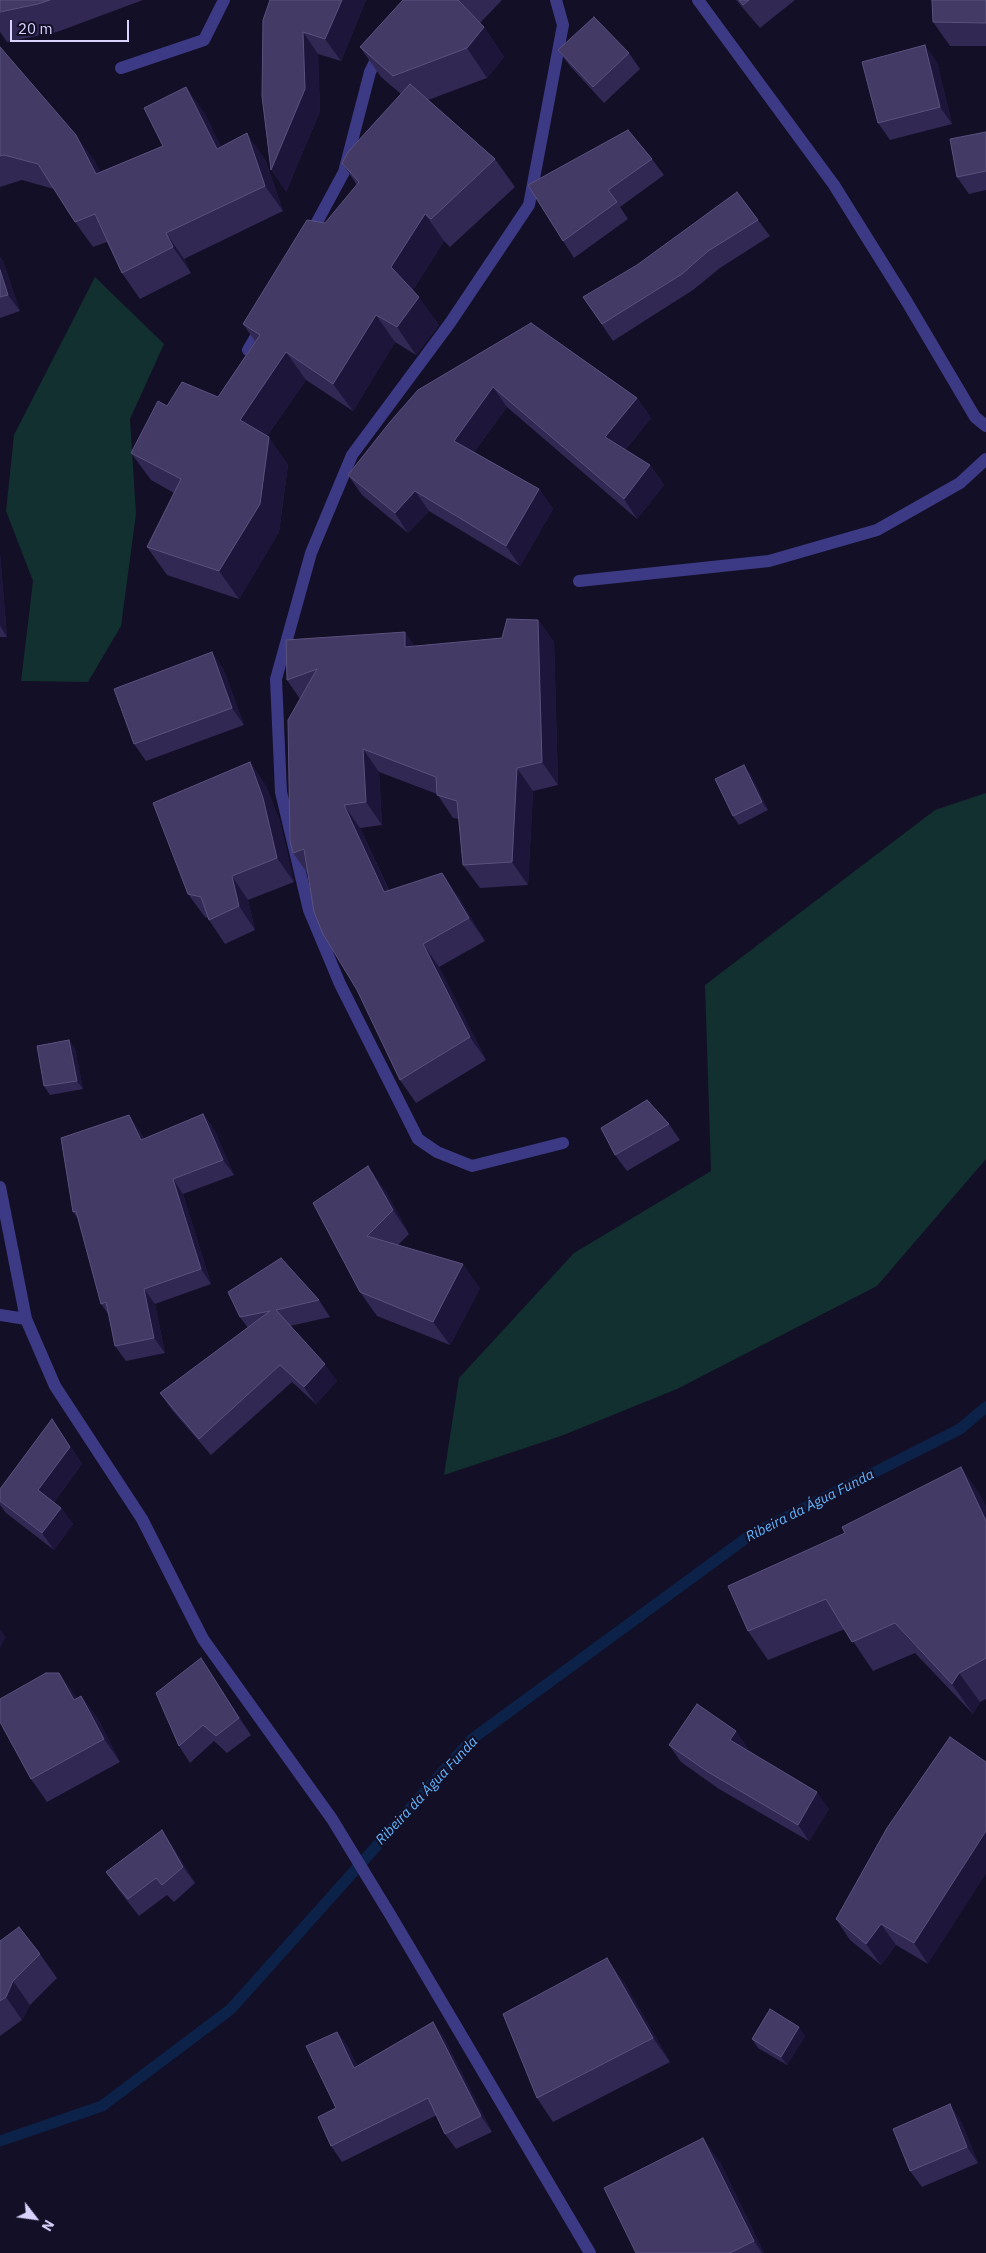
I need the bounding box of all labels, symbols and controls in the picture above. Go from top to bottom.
scale bar [12,10,131,42]
text: 20 m [18,19,53,38]
water label: Ribeira da Água Funda [743,1466,877,1546]
water label: Ribeira da Água Funda [373,1733,481,1849]
north arrow [10,2193,60,2243]
text: N [38,2217,58,2234]

